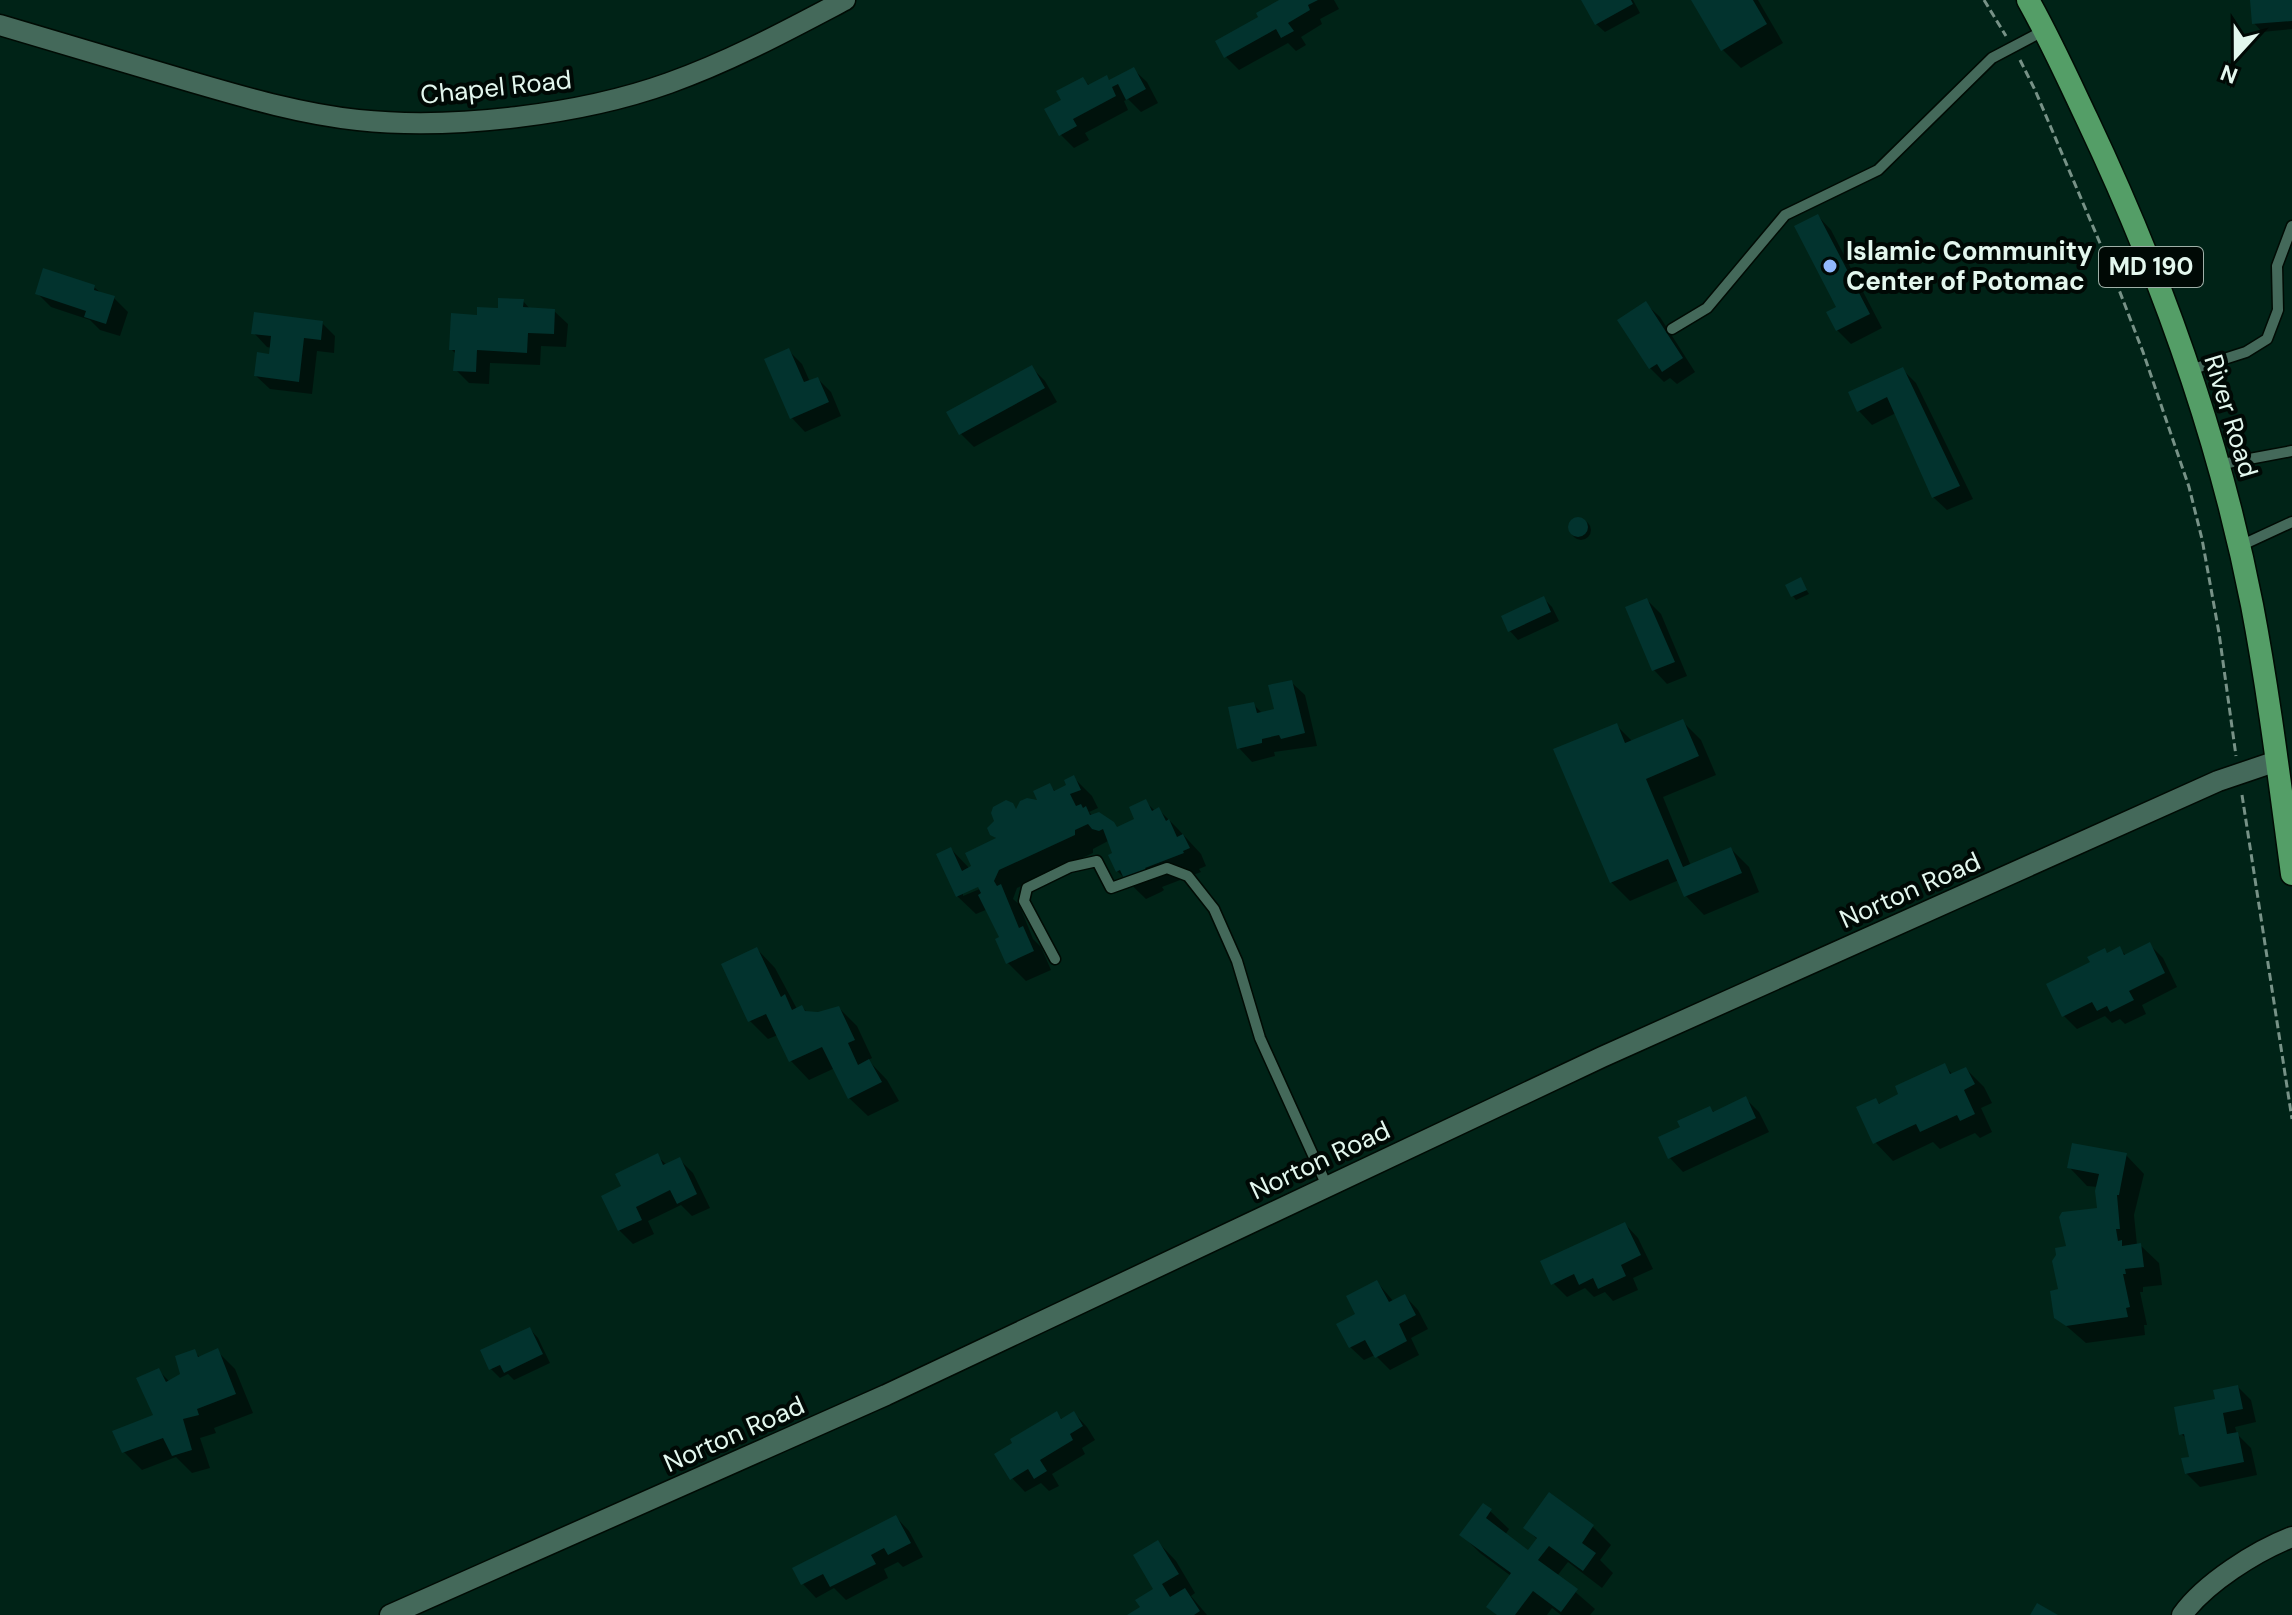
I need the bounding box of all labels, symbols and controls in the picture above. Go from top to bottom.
north arrow [2196,16,2276,96]
text: N [2216,58,2242,91]
street label: Chapel Road [419,62,573,112]
place label: Islamic Community Center of Potomac [1846,234,2093,298]
road number: MD 190 [2099,247,2203,287]
marker: Islamic Community Center of Potomac [1821,257,1839,275]
street label: River Road [2196,351,2266,481]
street label: Norton Road [1834,844,1986,936]
street label: Norton Road [1245,1113,1395,1207]
street label: Norton Road [658,1388,810,1480]

